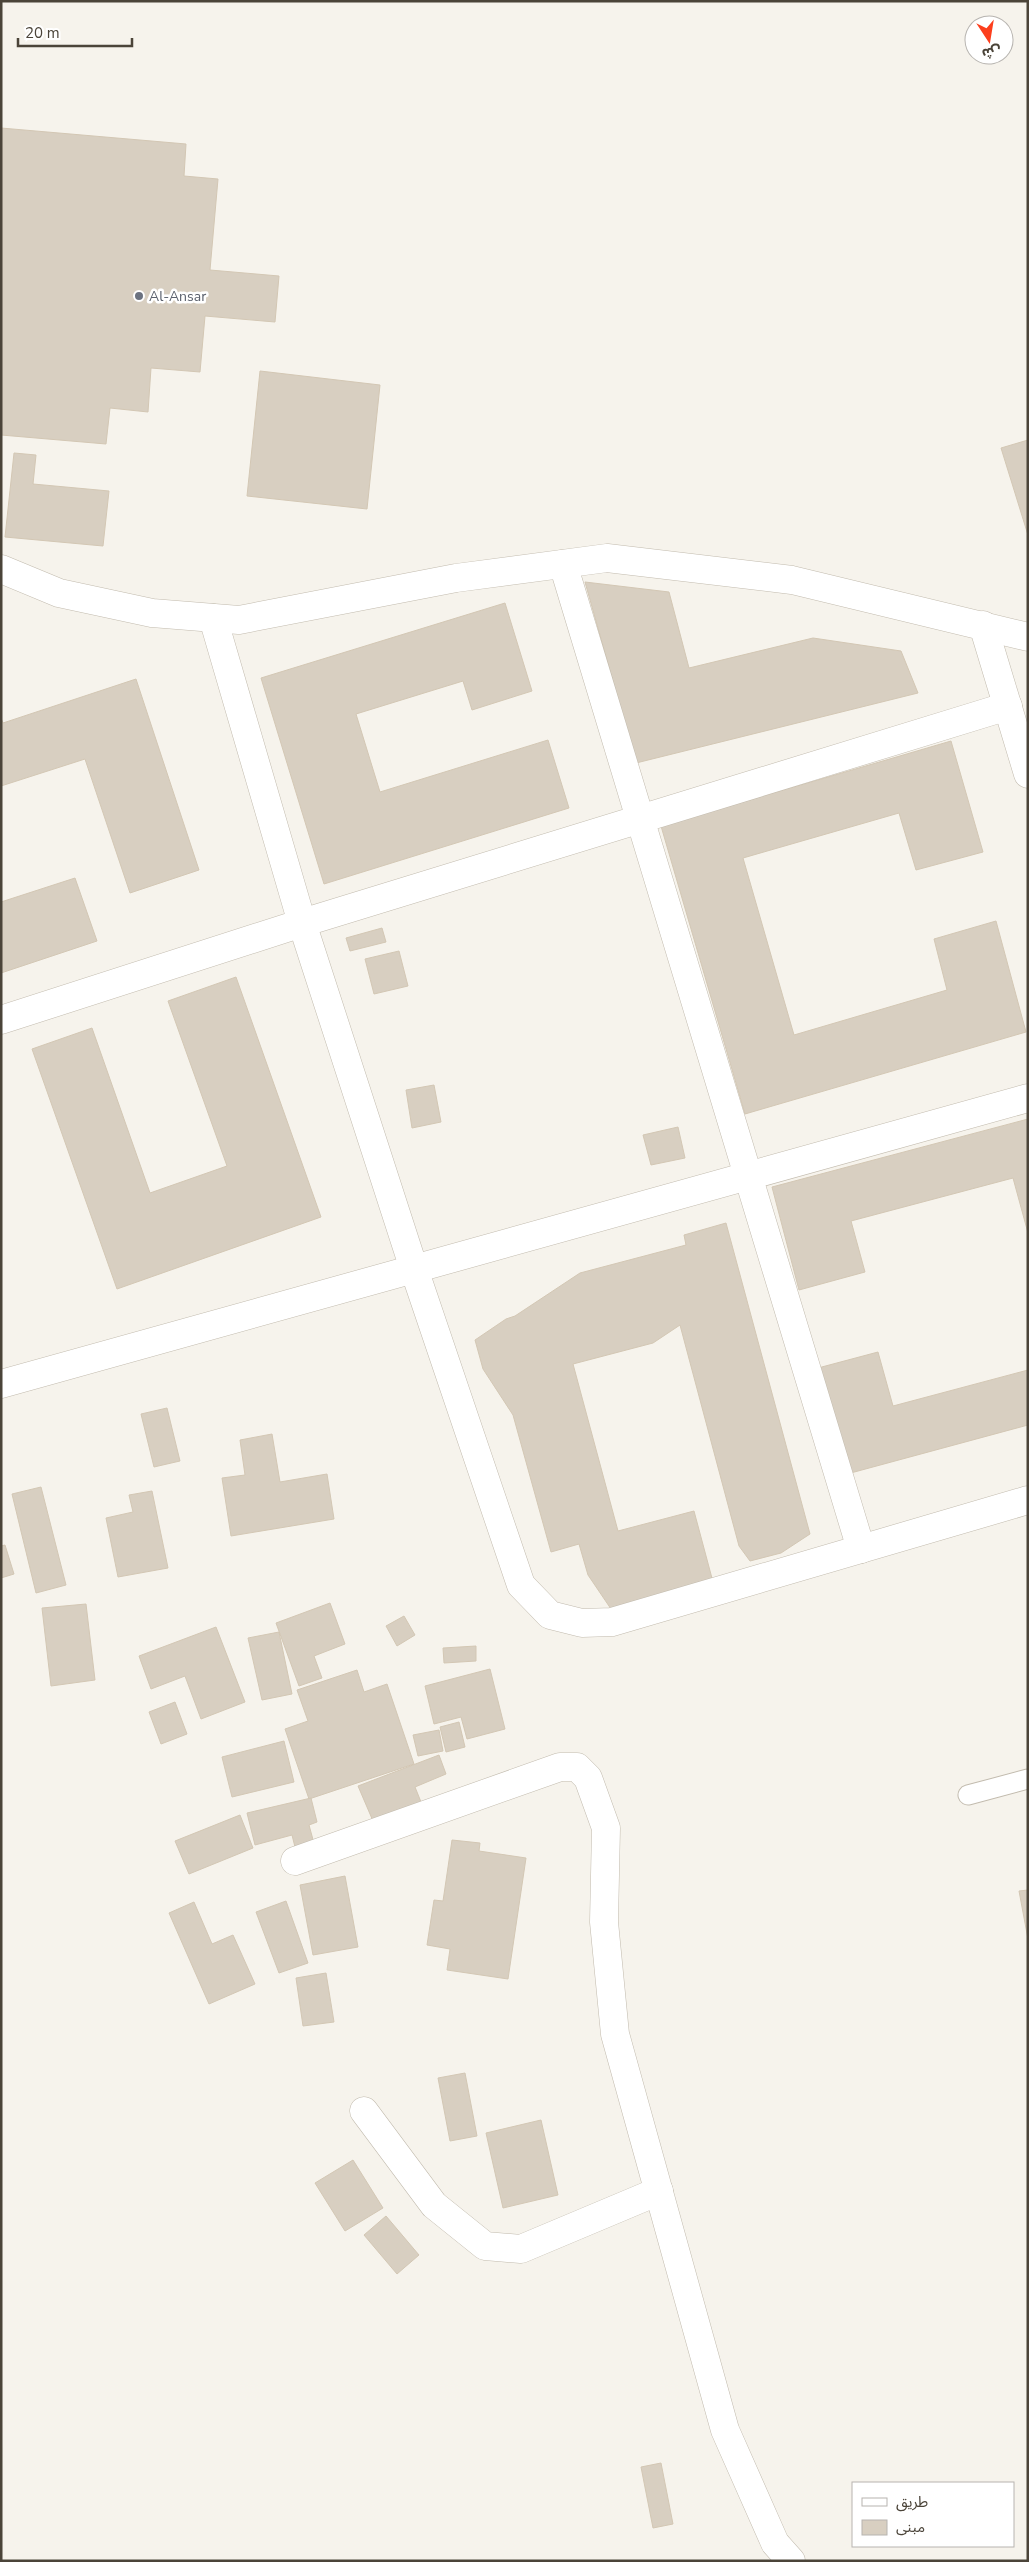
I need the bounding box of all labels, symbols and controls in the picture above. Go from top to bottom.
scale bar [18,15,131,47]
north arrow [964,15,1014,65]
text: 20 m [25,23,60,43]
text: ش [980,41,1003,64]
place label: Al-Ansar [149,287,206,306]
marker: Al-Ansar [133,290,145,302]
legend [852,2482,1014,2547]
text: طريق [896,2492,928,2512]
text: مبنى [896,2517,925,2537]

